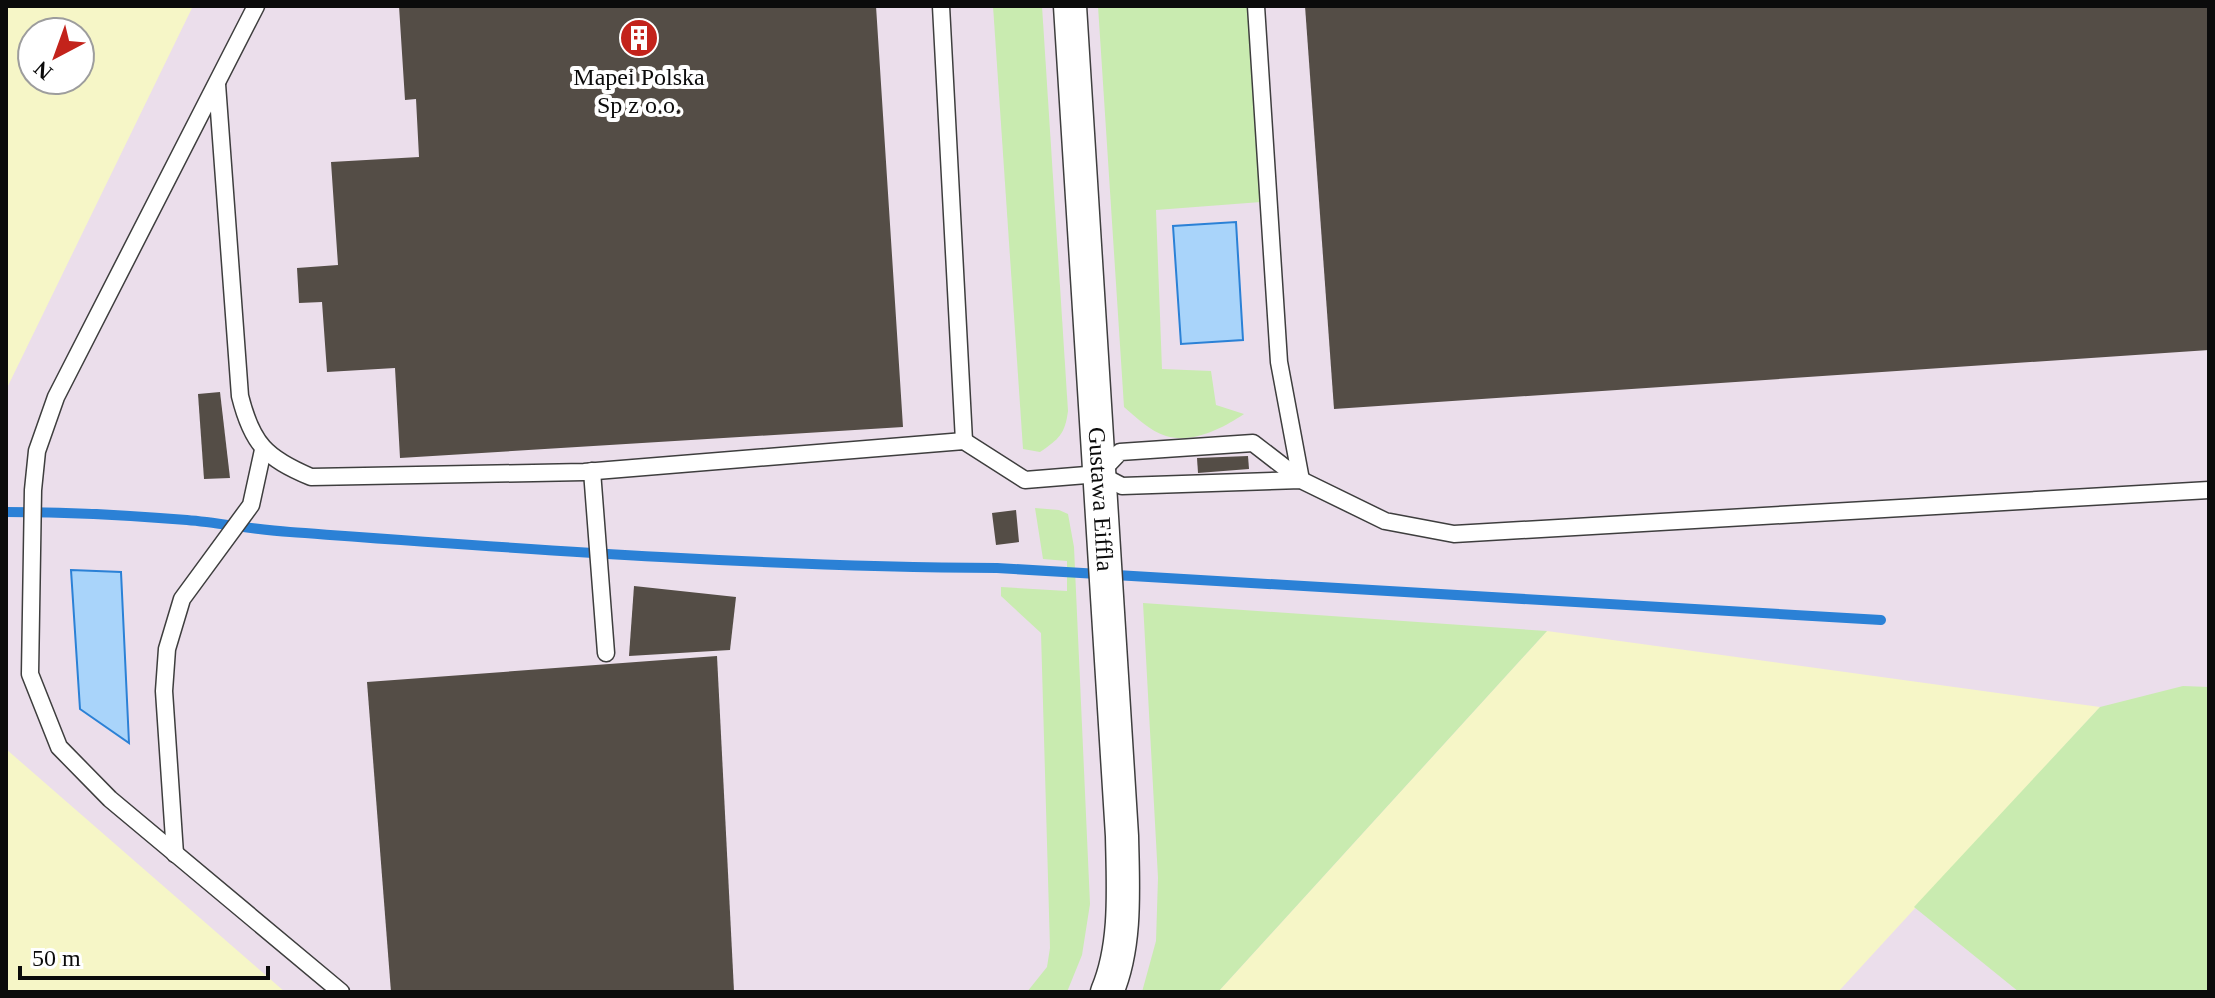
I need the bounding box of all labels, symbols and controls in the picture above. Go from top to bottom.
north arrow [16,16,96,96]
building icon: Mapei Polska Sp z o.o. [618,17,660,59]
text: N [29,56,57,85]
place label: Mapei Polska Sp z o.o. [573,64,705,118]
street label: Gustawa Eiffla [1083,426,1118,572]
scale bar [20,930,268,980]
text: 50 m [32,945,81,971]

